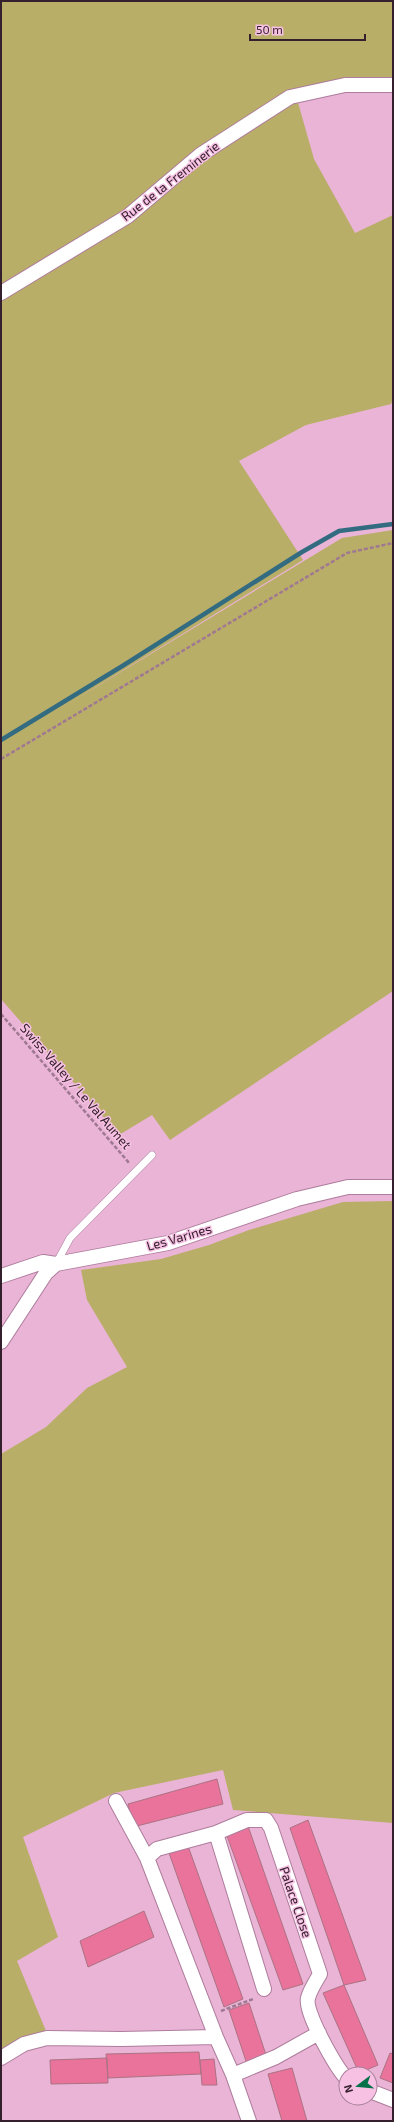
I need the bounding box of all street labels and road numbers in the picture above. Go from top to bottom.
street label: Rue de la Freminerie [118,138,222,224]
street label: Swiss Valley / Le Val Aumet [17,1020,135,1152]
street label: Les Varines [145,1220,213,1254]
street label: Palace Close [276,1864,316,1940]

